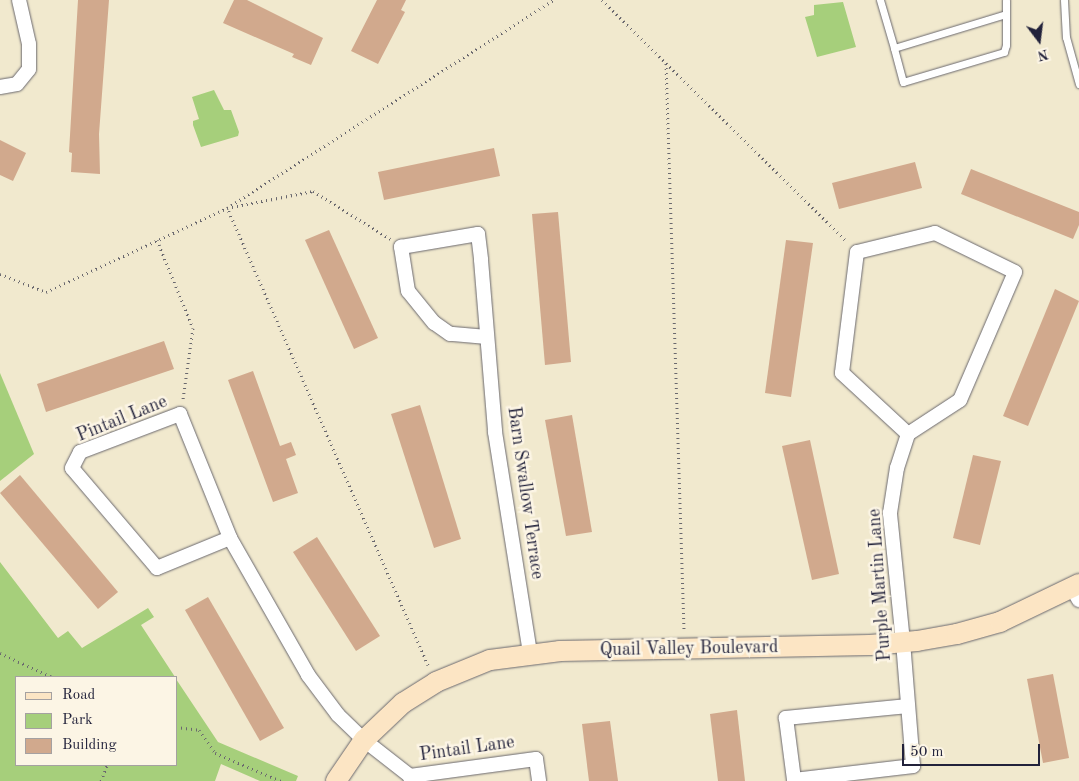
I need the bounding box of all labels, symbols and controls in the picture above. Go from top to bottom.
north arrow [1014,15,1064,65]
text: N [1036,46,1050,63]
street label: Pintail Lane [74,391,170,447]
street label: Barn Swallow Terrace [502,405,548,581]
street label: Purple Martin Lane [864,508,896,662]
street label: Quail Valley Boulevard [600,637,778,661]
legend [15,676,178,766]
text: Road [62,688,95,703]
text: Park [62,713,93,728]
street label: Pintail Lane [418,732,516,766]
scale bar [904,734,1042,766]
text: Building [62,738,117,753]
text: 50 m [910,745,944,760]

